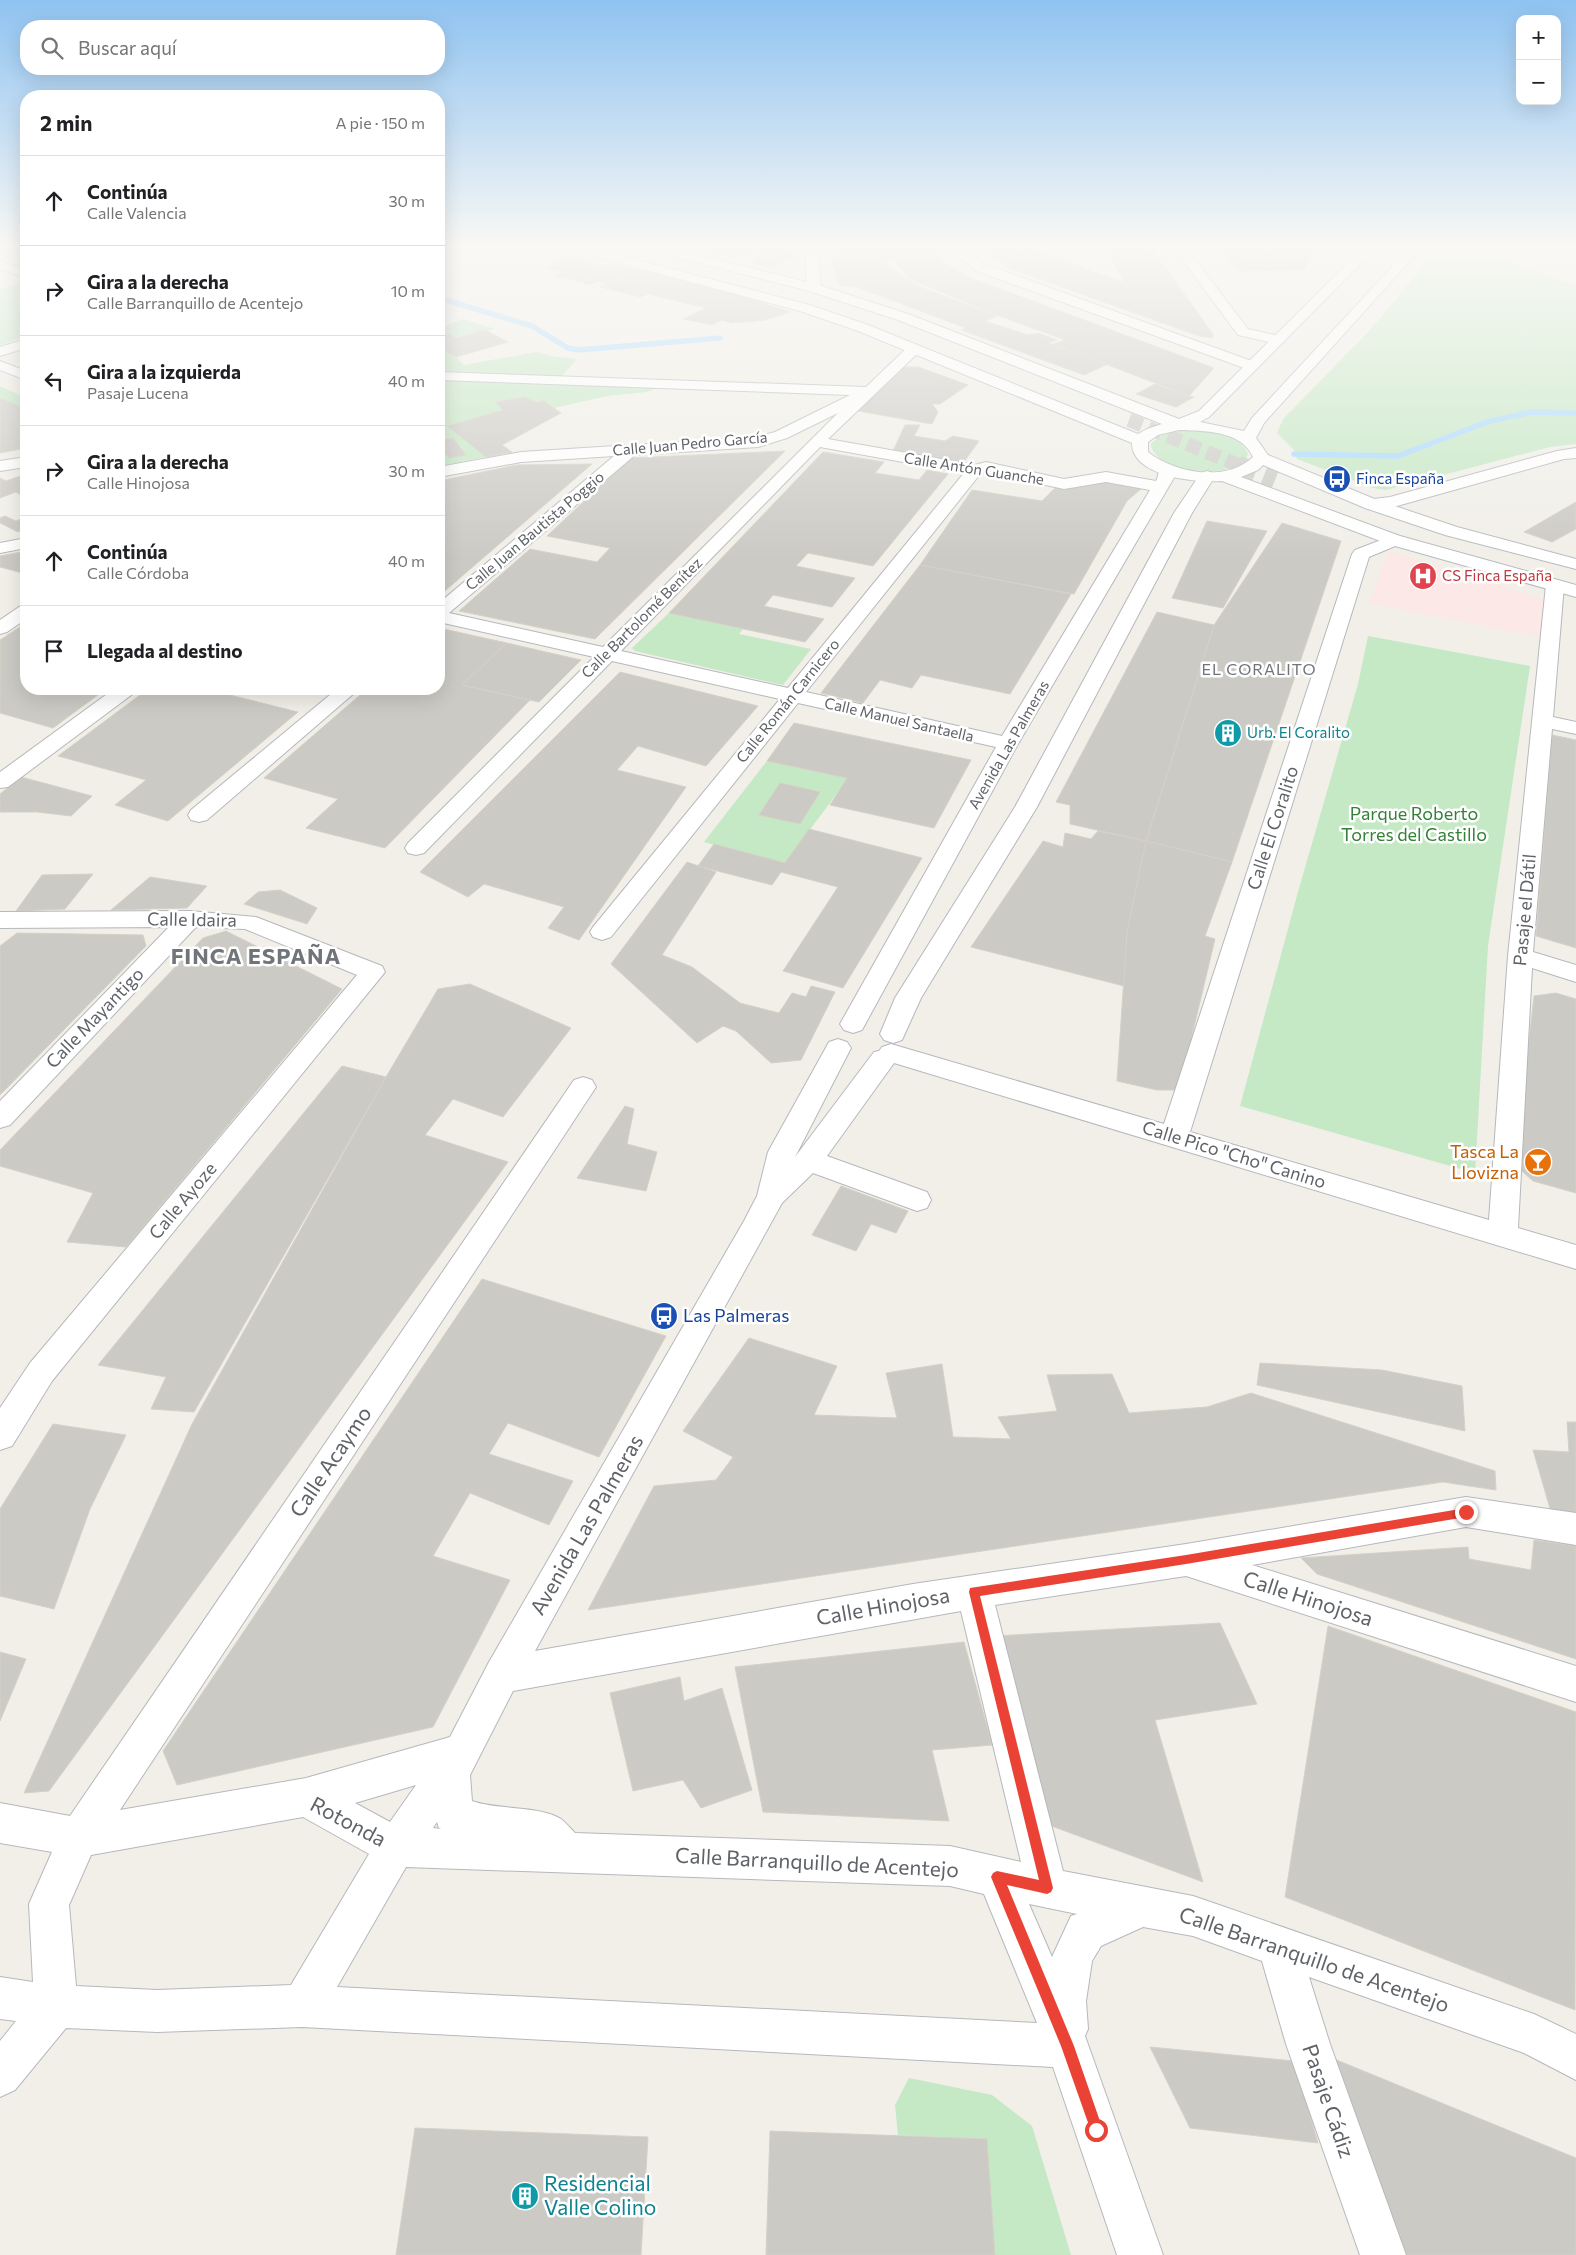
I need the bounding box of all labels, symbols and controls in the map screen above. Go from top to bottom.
map controls [1516,15,1561,105]
button: + [1516,15,1561,60]
search box [20,20,445,75]
icon: search [38,34,66,62]
text: Buscar aquí [78,36,177,59]
button: − [1516,60,1561,105]
text: 2 min [40,110,92,135]
text: A pie · 150 m [335,113,425,132]
text: Continúa [87,180,168,203]
icon: ahead [40,187,68,215]
text: 30 m [388,191,425,210]
text: Calle Valencia [87,203,187,222]
text: Gira a la derecha [87,270,229,293]
icon: right [40,277,68,305]
text: 10 m [391,281,425,300]
text: Calle Barranquillo de Acentejo [87,293,303,312]
text: Gira a la izquierda [87,360,241,383]
icon: left [40,367,68,395]
text: 40 m [388,371,425,390]
text: Pasaje Lucena [87,383,189,402]
street label: Calle Juan Pedro García [612,427,768,459]
street label: Calle Antón Guanche [903,448,1046,488]
text: Gira a la derecha [87,450,229,473]
icon: right [40,457,68,485]
text: 30 m [388,461,425,480]
bus stop icon: Finca España [1322,464,1352,494]
street label: Calle Juan Bautista Poggio [461,467,607,593]
place label: Finca España [1356,469,1444,487]
text: Calle Hinojosa [87,473,190,492]
text: Continúa [87,540,168,563]
icon: ahead [40,547,68,575]
text: 40 m [388,551,425,570]
street label: Calle Bartolomé Benítez [577,553,705,681]
hospital icon: CS Finca España [1408,561,1438,591]
text: Calle Córdoba [87,563,189,582]
place label: CS Finca España [1442,566,1552,584]
street label: Calle Román Carnicero [732,635,843,766]
icon: arrive [40,637,68,665]
text: Llegada al destino [87,639,243,662]
district label: EL CORALITO [1202,659,1316,678]
street label: Avenida Las Palmeras [964,677,1052,812]
street label: Calle Manuel Santaella [823,693,976,745]
building icon: Urb. El Coralito [1213,718,1243,748]
place label: Urb. El Coralito [1247,723,1350,741]
street label: Calle El Coralito [1242,763,1302,893]
park label: Parque Roberto Torres del Castillo [1341,802,1487,845]
street label: Pasaje el Dátil [1508,853,1540,967]
street label: Calle Idaira [147,907,237,931]
district label: FINCA ESPAÑA [171,942,341,969]
street label: Calle Mayantigo [41,962,148,1072]
street label: Calle Pico "Cho" Canino [1140,1116,1329,1192]
place label: Tasca La Llovizna [1450,1140,1519,1183]
bar icon: Tasca La Llovizna [1523,1147,1553,1177]
street label: Calle Ayoze [144,1157,221,1243]
bus stop icon: Las Palmeras [649,1301,679,1331]
place label: Las Palmeras [683,1304,789,1326]
street label: Calle Acaymo [284,1401,376,1521]
street label: Avenida Las Palmeras [524,1430,648,1619]
route end [1455,1501,1478,1524]
street label: Calle Hinojosa [1240,1565,1377,1630]
street label: Calle Hinojosa [814,1581,951,1630]
street label: Rotonda [307,1790,391,1851]
street label: Calle Barranquillo de Acentejo [675,1842,960,1881]
street label: Calle Barranquillo de Acentejo [1176,1901,1453,2017]
street label: Pasaje Cádiz [1298,2040,1361,2161]
route start [1085,2119,1108,2142]
place label: Residencial Valle Colino [544,2170,656,2219]
building icon: Residencial Valle Colino [510,2181,540,2211]

